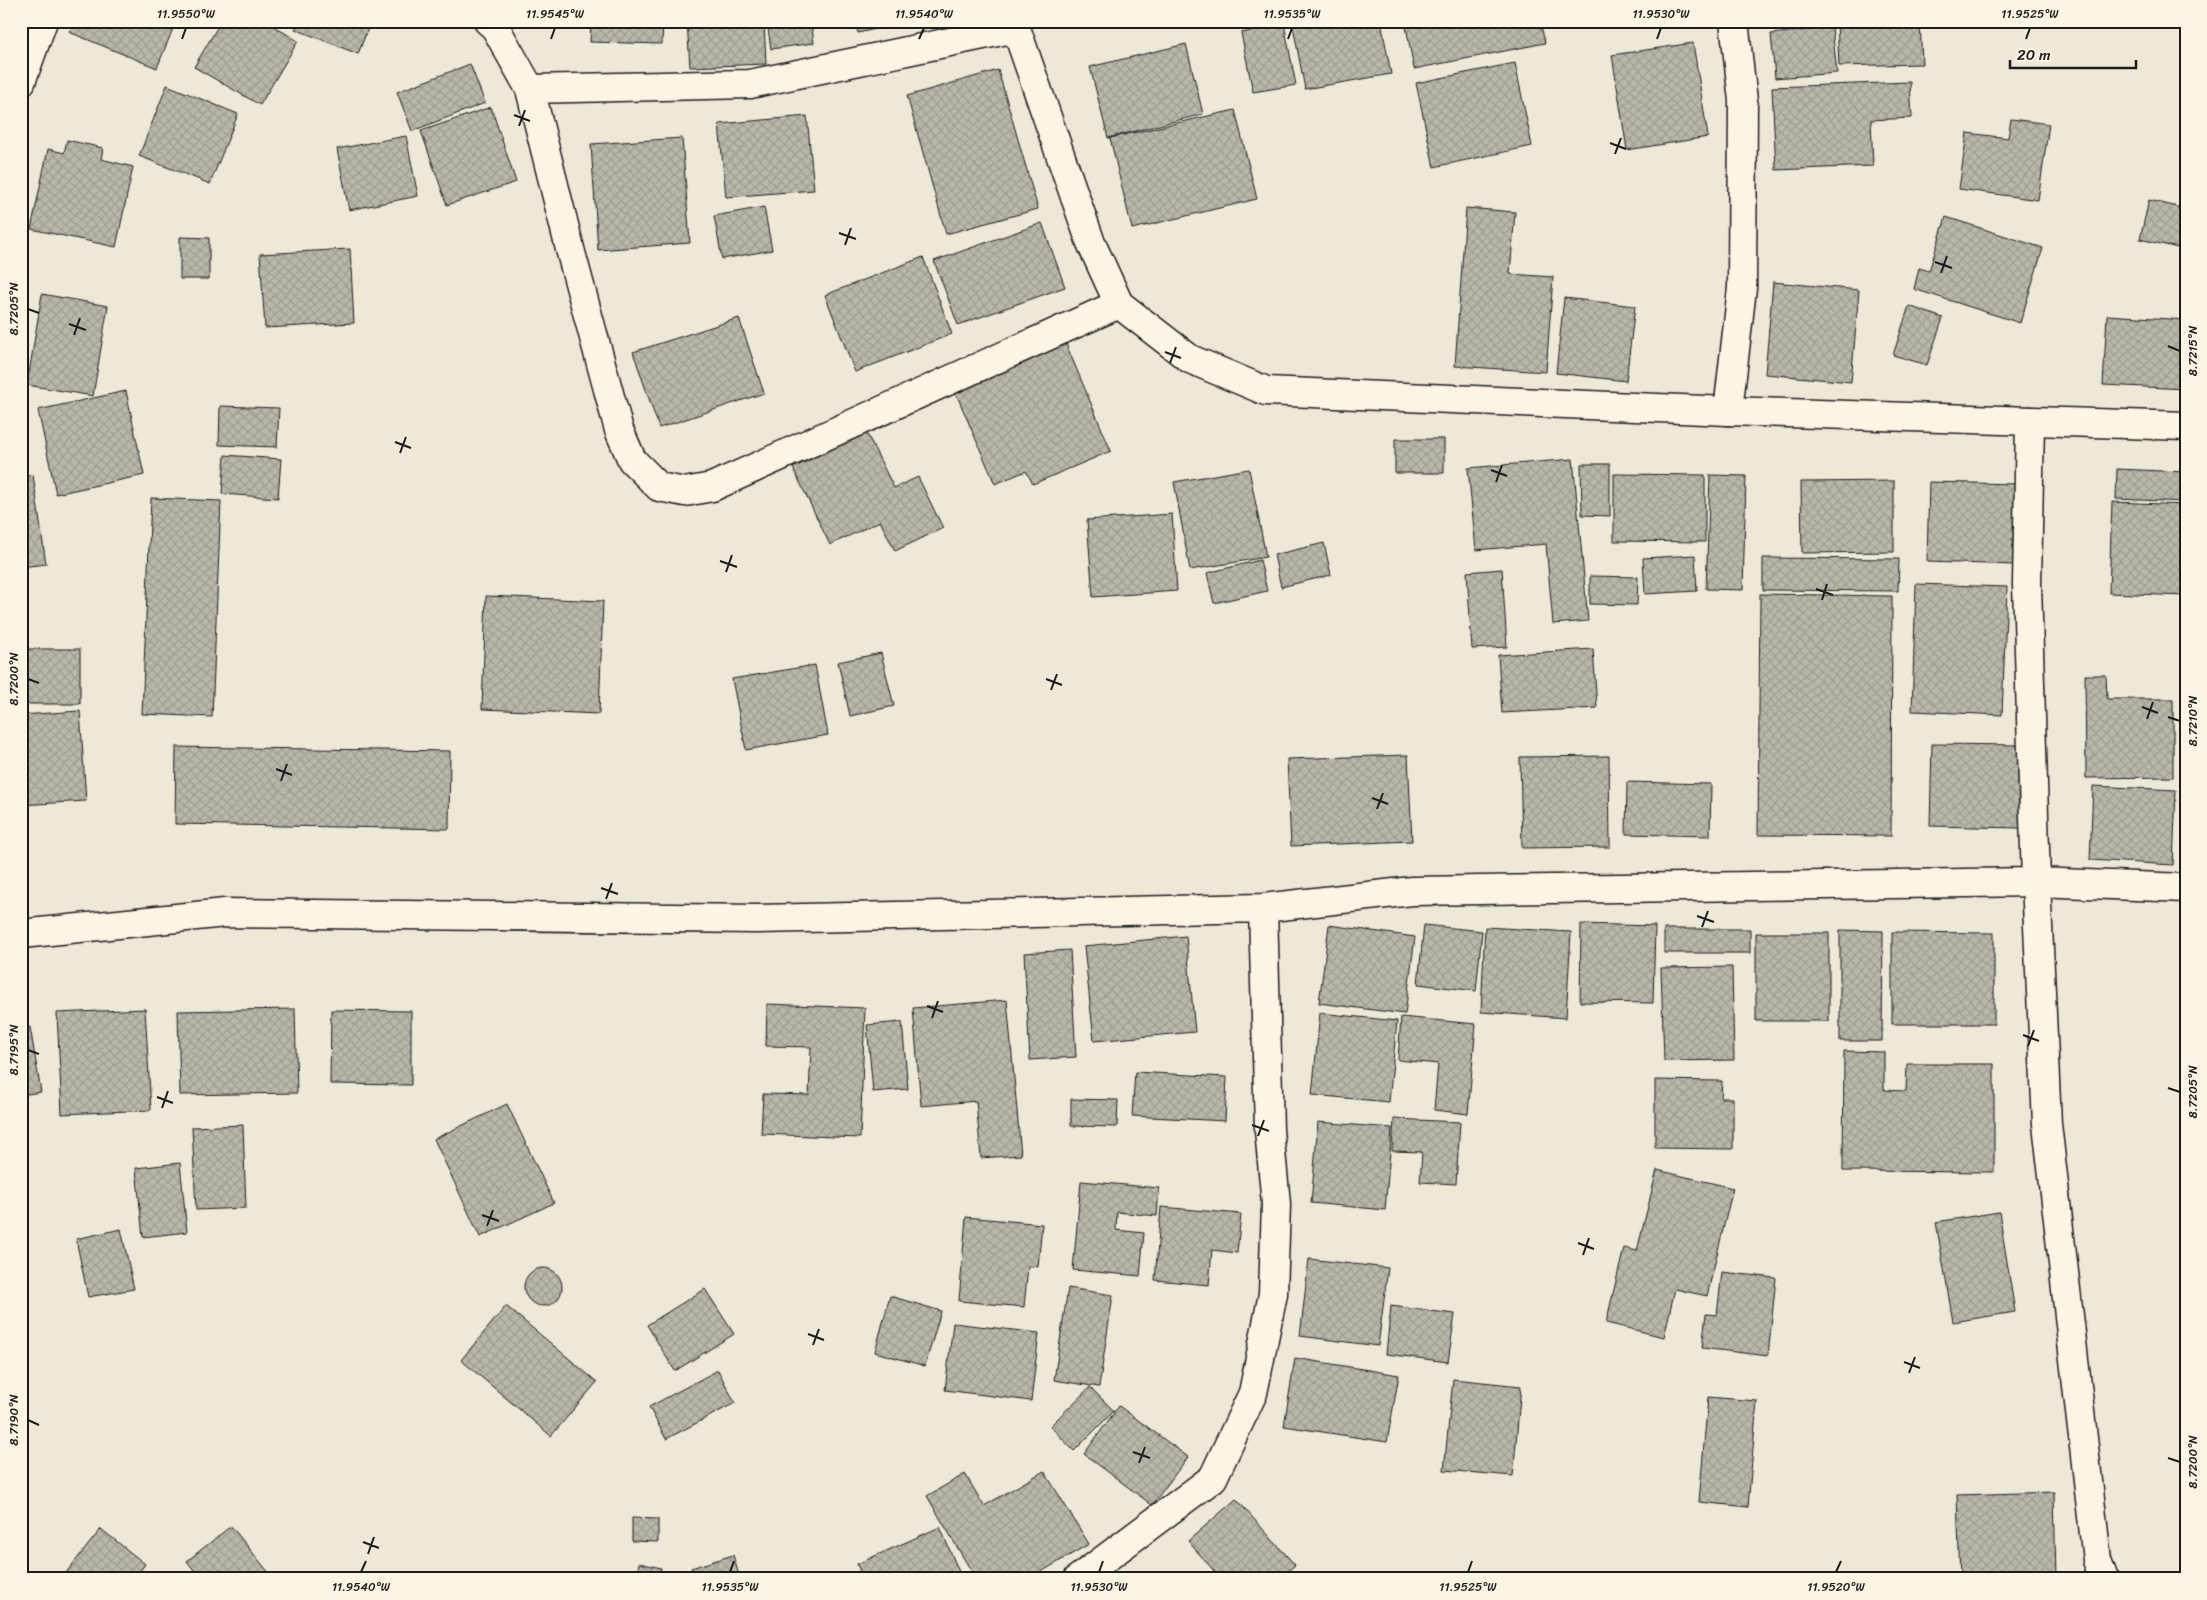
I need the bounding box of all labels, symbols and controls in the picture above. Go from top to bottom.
text: 11.9550°W [157,3,216,25]
text: 11.9545°W [526,3,585,25]
text: 11.9540°W [895,3,954,25]
text: 11.9535°W [1264,3,1321,25]
text: 11.9530°W [1632,3,1690,25]
text: 11.9525°W [2001,3,2059,25]
scale bar [2010,38,2136,70]
text: 20 m [2017,42,2051,68]
text: 8.7205°N [3,282,25,336]
text: 8.7215°N [2182,325,2204,376]
text: 8.7200°N [3,652,25,706]
text: 8.7210°N [2182,695,2204,746]
text: 8.7195°N [3,1024,25,1076]
text: 8.7205°N [2182,1065,2204,1119]
text: 8.7190°N [3,1394,25,1446]
text: 8.7200°N [2182,1435,2204,1489]
text: 11.9540°W [332,1576,391,1598]
text: 11.9535°W [702,1576,759,1598]
text: 11.9530°W [1070,1576,1128,1598]
text: 11.9525°W [1439,1576,1497,1598]
text: 11.9520°W [1807,1576,1865,1598]

